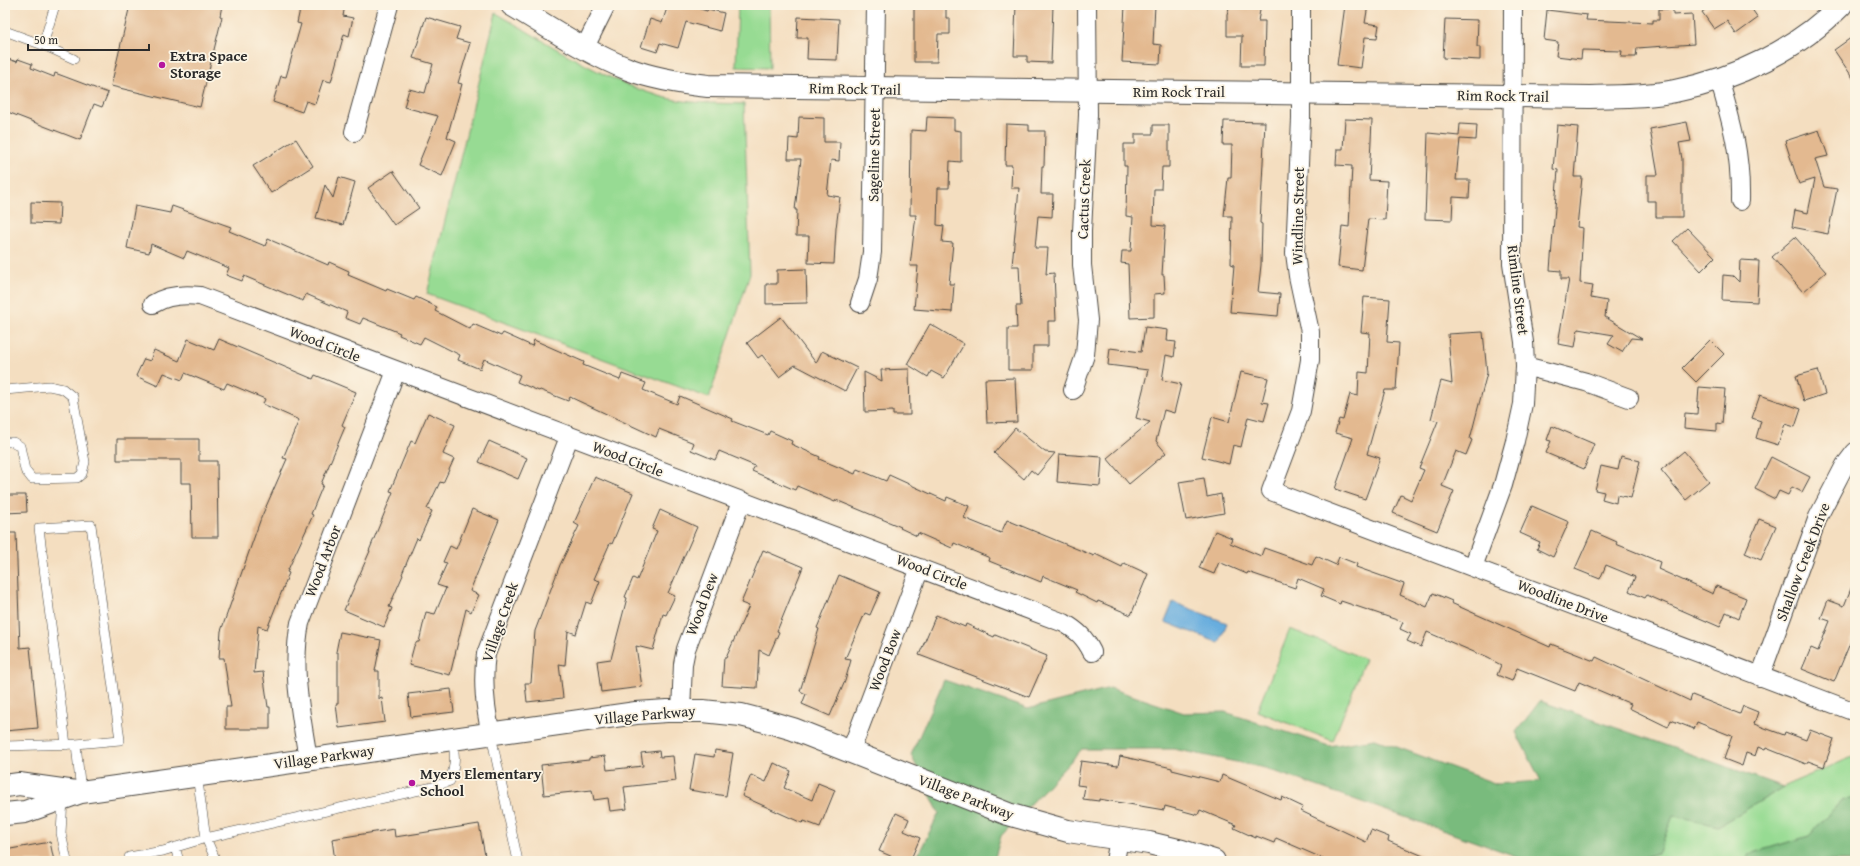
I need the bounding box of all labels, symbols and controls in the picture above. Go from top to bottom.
scale bar [28,26,149,52]
text: 50 m [34,31,58,48]
place label: Extra Space Storage [170,45,248,83]
marker: Extra Space Storage [157,60,167,70]
street label: Rim Rock Trail [809,77,901,100]
street label: Rim Rock Trail [1133,81,1225,102]
street label: Rim Rock Trail [1457,84,1549,107]
street label: Sageline Street [862,107,885,202]
street label: Cactus Creek [1072,158,1095,240]
street label: Windline Street [1286,166,1309,265]
street label: Rimline Street [1503,244,1535,337]
street label: Wood Circle [287,320,364,367]
street label: Wood Circle [590,435,667,482]
street label: Shallow Creek Drive [1770,500,1835,624]
street label: Wood Arbor [299,522,346,600]
street label: Wood Circle [894,548,971,595]
street label: Wood Dew [680,569,723,638]
street label: Woodline Drive [1514,573,1612,628]
street label: Village Creek [476,579,523,665]
street label: Wood Bow [863,625,906,694]
street label: Village Parkway [594,700,697,729]
street label: Village Parkway [272,739,376,774]
place label: Myers Elementary School [420,763,542,801]
street label: Village Parkway [915,769,1018,825]
marker: Myers Elementary School [407,778,417,788]

